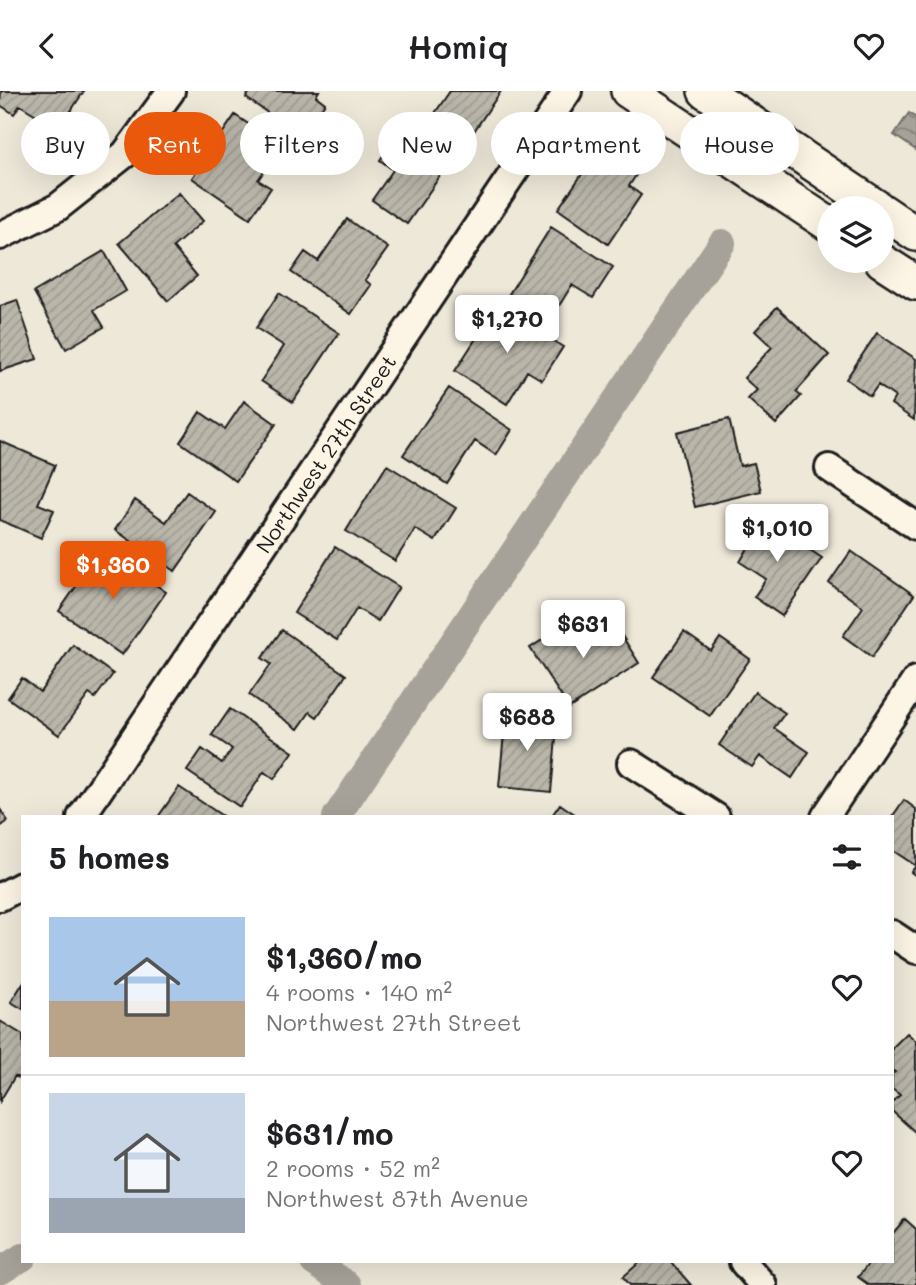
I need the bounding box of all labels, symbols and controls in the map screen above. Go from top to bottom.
text: Homiq [408,25,508,67]
icon: back [28,27,66,65]
icon: heart [850,27,888,65]
chip: Buy [21,112,110,175]
chip: Rent [124,112,226,175]
chip: Filters [240,112,364,175]
chip: New [378,112,477,175]
chip: Apartment [491,112,666,175]
chip: House [680,112,799,175]
map controls [817,196,894,273]
button: layers [817,196,894,273]
pin: $1,270 [450,295,564,355]
text: $1,270 [471,303,543,333]
street label: Northwest 27th Street [249,349,401,558]
pin: $1,010 [720,505,834,564]
text: $1,010 [741,512,813,542]
pin: $1,360 [56,541,170,601]
text: $1,360 [76,549,150,579]
pin: $631 [542,601,624,660]
text: $631 [557,608,609,638]
pin: $688 [486,693,568,753]
text: $688 [499,701,555,731]
text: 5 homes [49,837,170,877]
icon: filters [828,838,866,876]
text: $1,360/mo [266,937,422,977]
icon: home [105,945,189,1029]
icon: heart [828,968,866,1006]
text: 4 rooms · 140 m² [266,977,452,1007]
text: Northwest 27th Street [266,1007,521,1037]
text: $631/mo [266,1113,394,1153]
icon: home [105,1121,189,1205]
icon: heart [828,1144,866,1182]
text: 2 rooms · 52 m² [266,1153,440,1183]
text: Northwest 87th Avenue [266,1183,529,1213]

